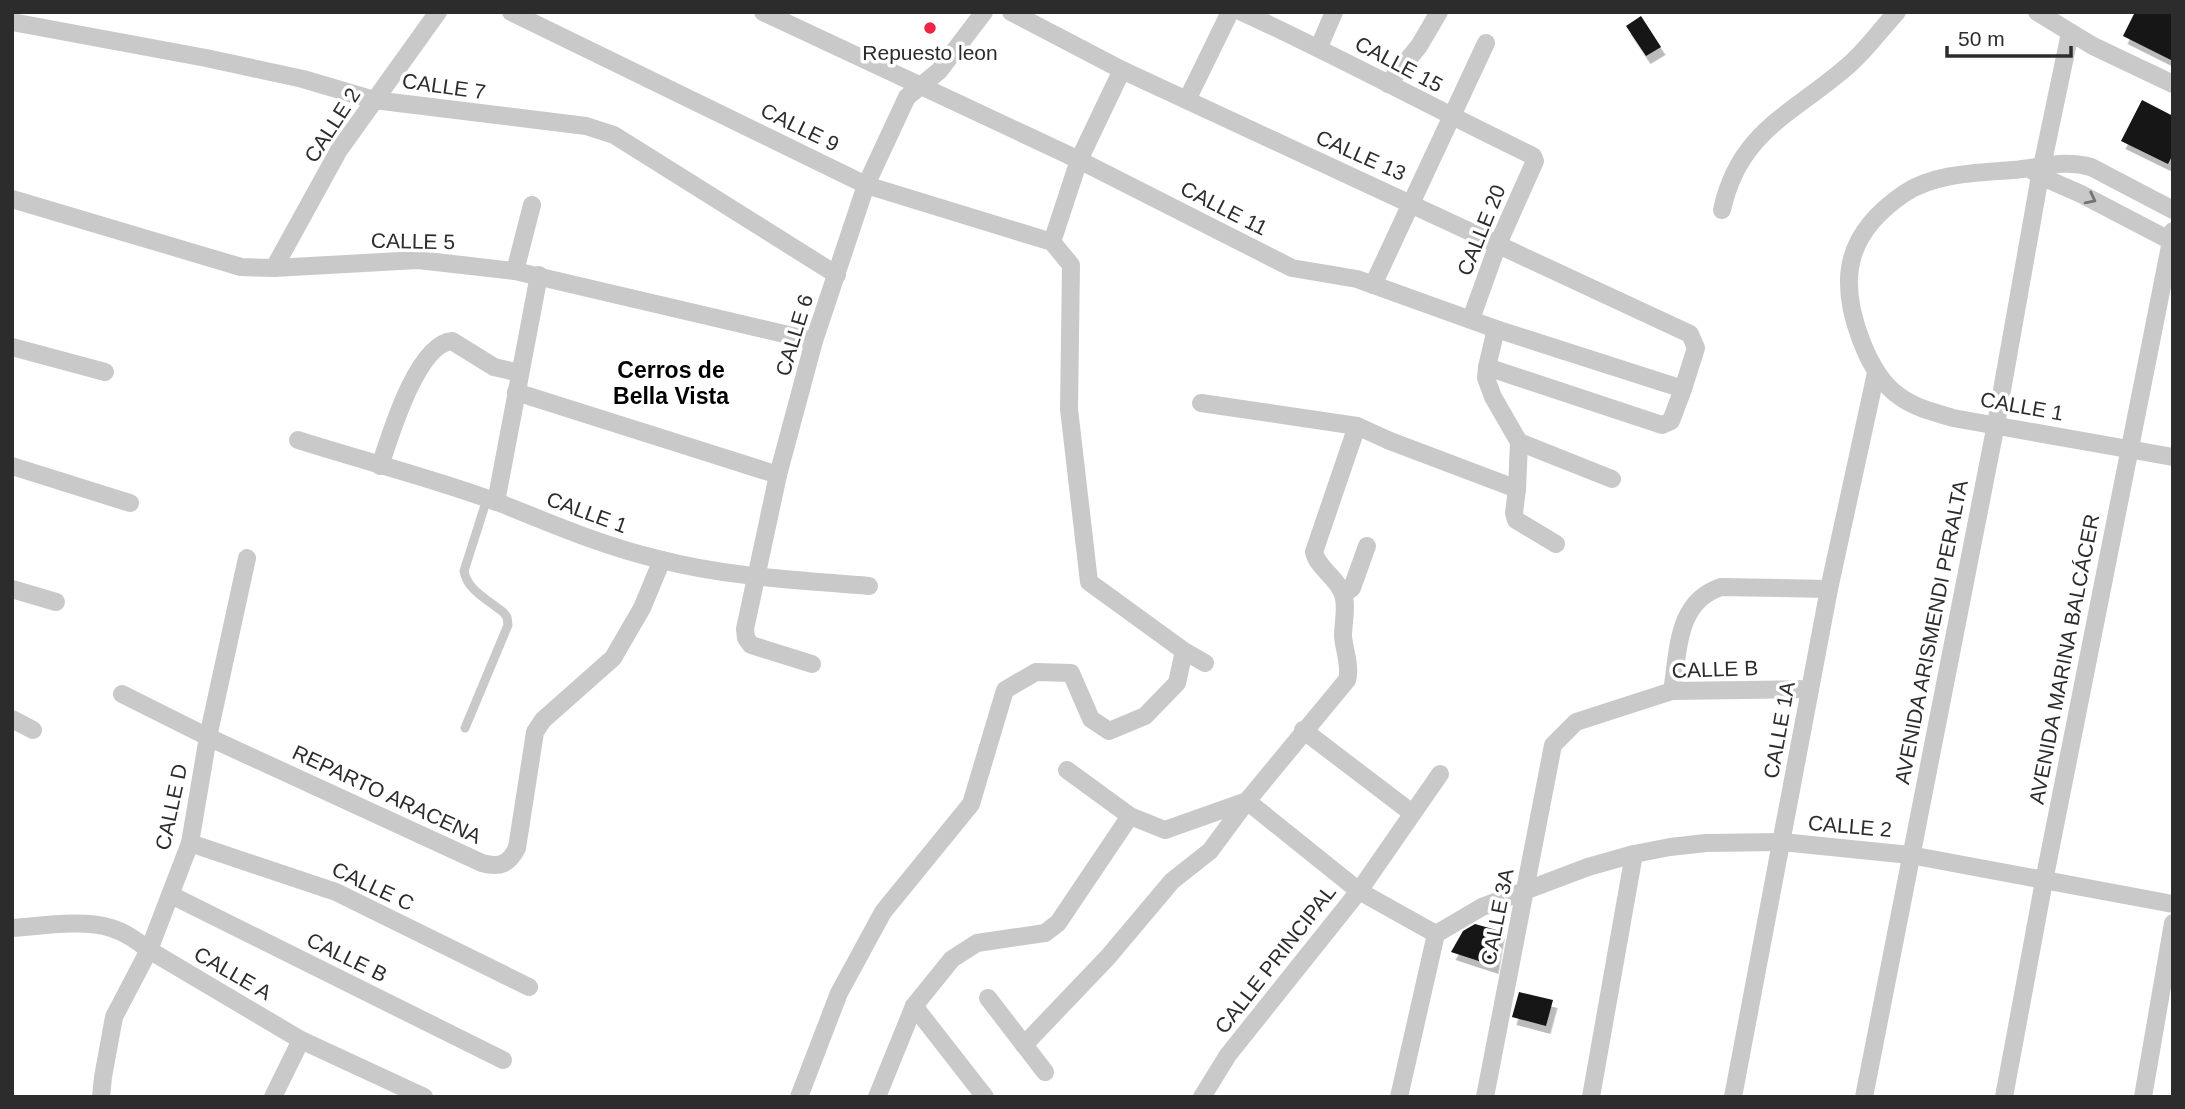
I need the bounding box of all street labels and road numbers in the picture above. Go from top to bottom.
street label: CALLE 15 [1351,31,1447,97]
street label: CALLE 7 [401,69,487,103]
street label: CALLE 2 [299,83,365,167]
street label: CALLE 9 [757,98,843,156]
street label: CALLE 13 [1313,125,1409,185]
street label: CALLE 11 [1177,176,1271,240]
street label: CALLE 20 [1452,181,1510,279]
street label: CALLE 5 [371,229,455,253]
street label: CALLE 6 [771,291,817,379]
street label: CALLE 1 [1979,387,2065,425]
street label: AVENIDA ARISMENDI PERALTA [1890,478,1972,786]
street label: CALLE 1 [544,487,630,537]
street label: AVENIDA MARINA BALCÁCER [2025,512,2103,806]
street label: CALLE B [1671,656,1759,682]
street label: CALLE 1A [1759,680,1799,780]
street label: REPARTO ARACENA [289,740,485,848]
street label: CALLE D [151,762,191,852]
street label: CALLE 2 [1807,811,1893,841]
street label: CALLE C [328,857,418,915]
street label: CALLE 3A [1476,867,1518,967]
street label: CALLE PRINCIPAL [1210,880,1340,1038]
street label: CALLE B [303,928,391,986]
street label: CALLE A [190,942,276,1004]

